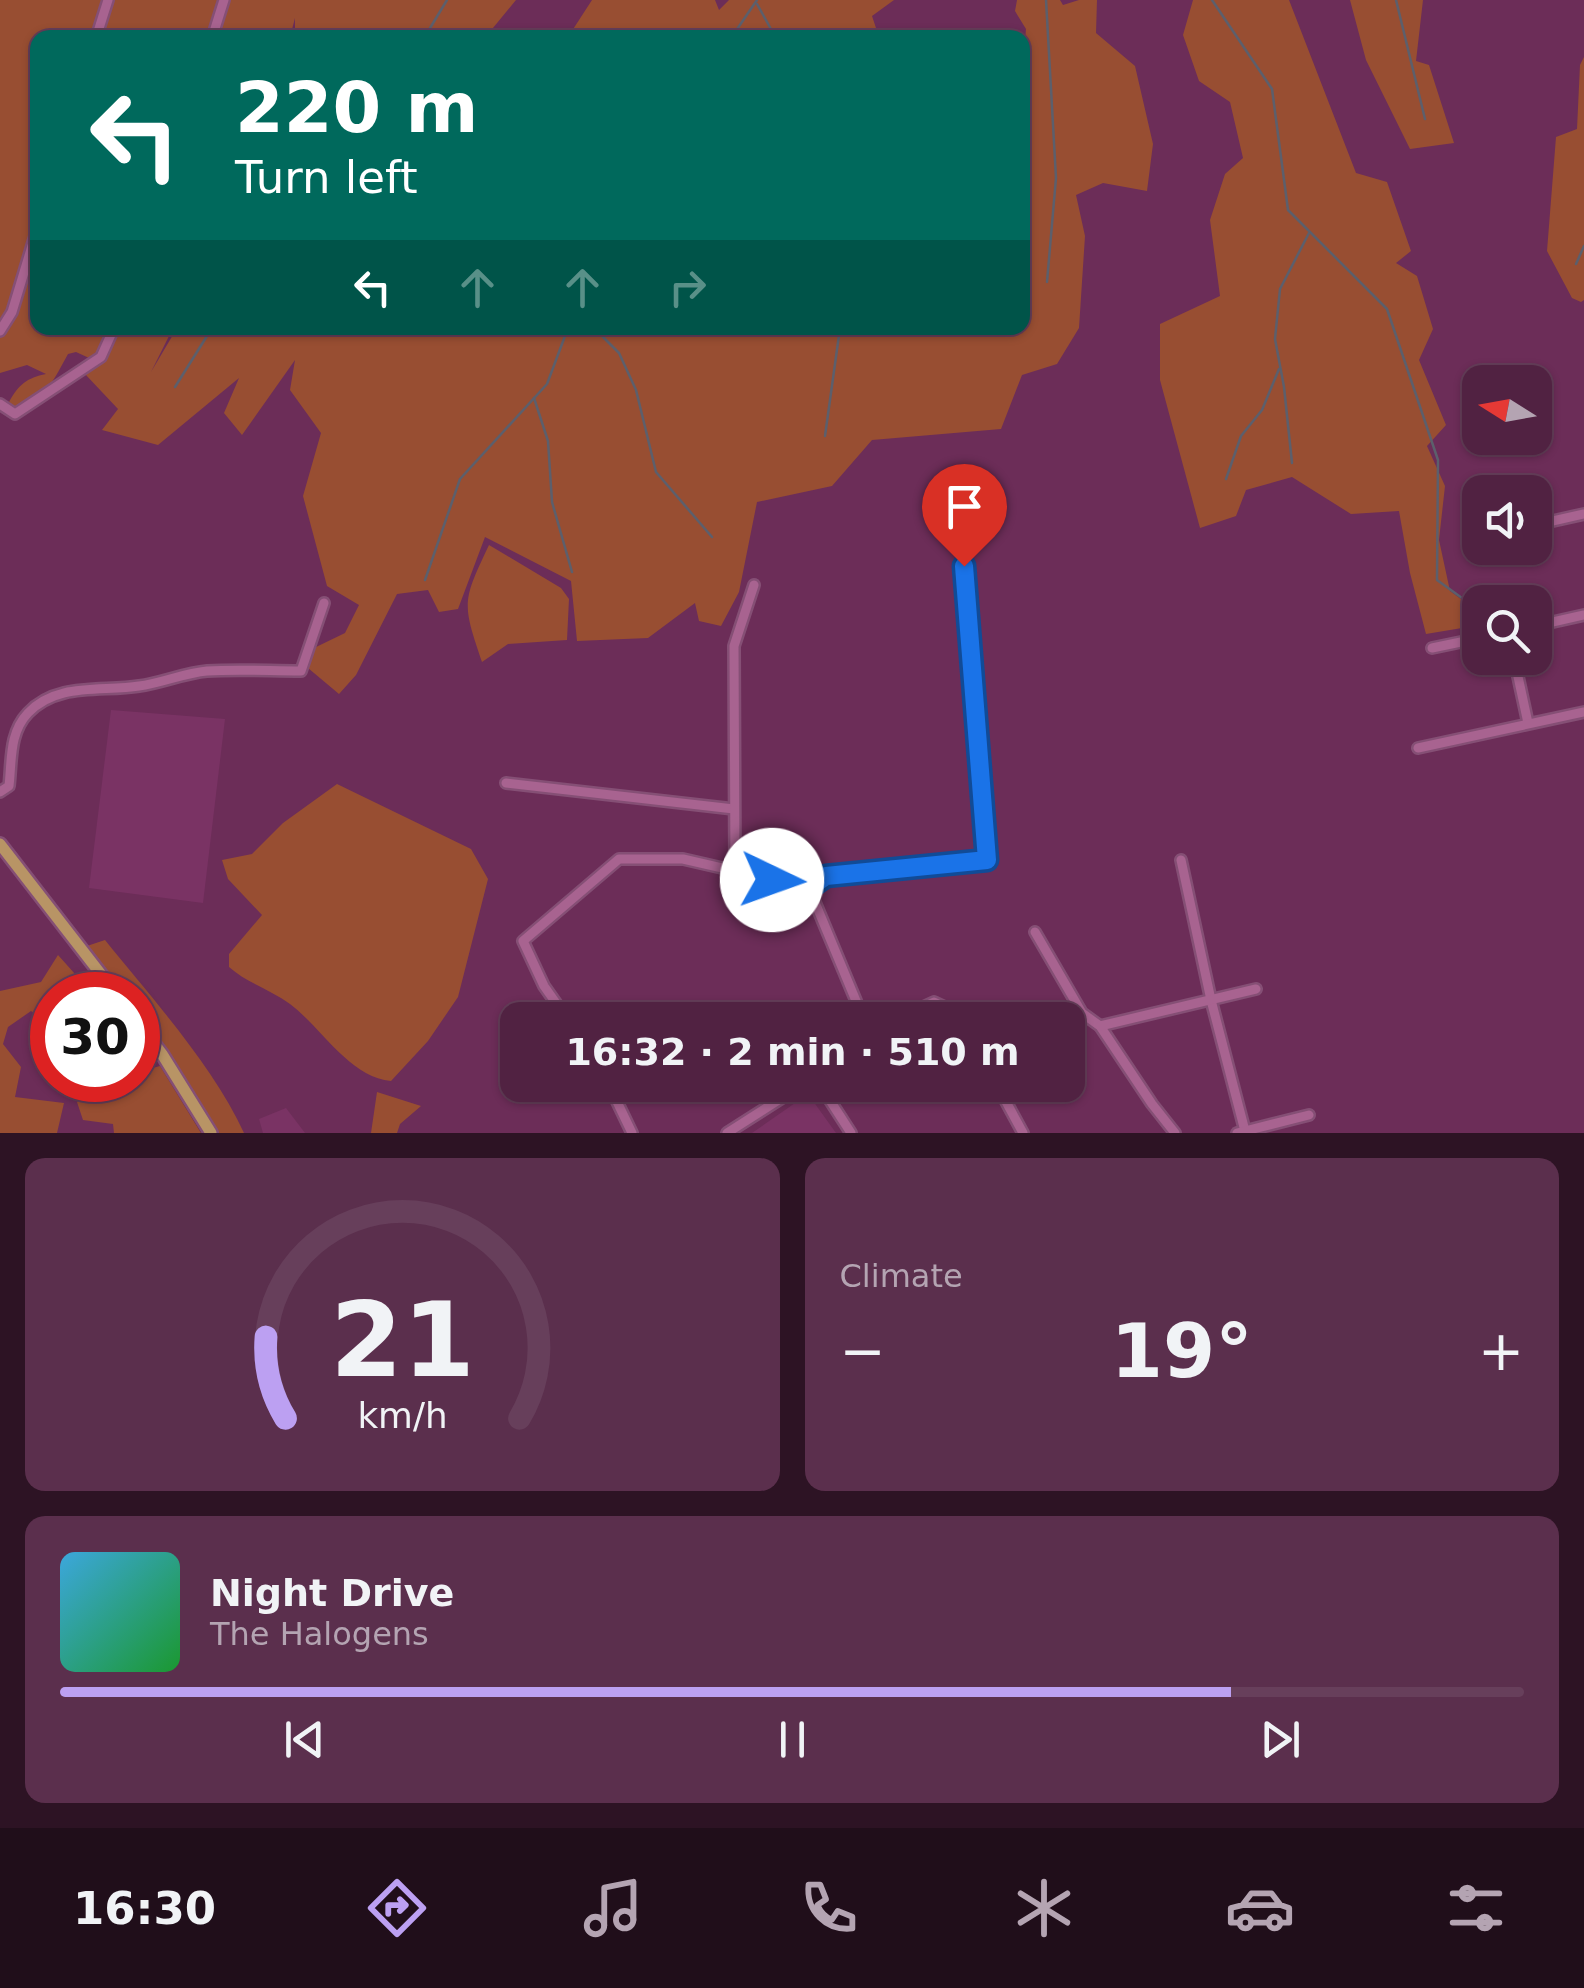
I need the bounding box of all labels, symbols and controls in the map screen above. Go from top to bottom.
text: 220 m [235,67,478,149]
icon: left [70,70,200,200]
text: Turn left [235,151,418,204]
icon: left [345,260,400,315]
icon: ahead [450,260,505,315]
icon: ahead [555,260,610,315]
icon: right [660,260,715,315]
north arrow [1462,365,1552,455]
map controls [1462,365,1552,675]
pin [922,464,1007,567]
button: sound [1462,475,1552,565]
icon: arrive [937,479,992,534]
button: search [1462,585,1552,675]
position arrow [720,828,824,932]
speed limit sign: 30 [30,972,160,1102]
text: 16:32 · 2 min · 510 m [565,1030,1020,1074]
text: Climate [840,1257,963,1295]
text: 21 [330,1279,475,1401]
text: 19° [1111,1307,1253,1395]
text: − [840,1319,886,1383]
text: + [1478,1319,1524,1383]
text: km/h [357,1395,447,1436]
text: Night Drive [210,1571,454,1615]
text: The Halogens [210,1615,429,1653]
icon: previous [277,1712,332,1767]
icon: pause [765,1712,820,1767]
icon: next [1253,1712,1308,1767]
icon: directions [362,1873,432,1943]
icon: music [578,1873,648,1943]
icon: phone [794,1873,864,1943]
icon: climate [1009,1873,1079,1943]
icon: car [1225,1873,1295,1943]
icon: filters [1441,1873,1511,1943]
text: 16:30 [73,1882,216,1935]

